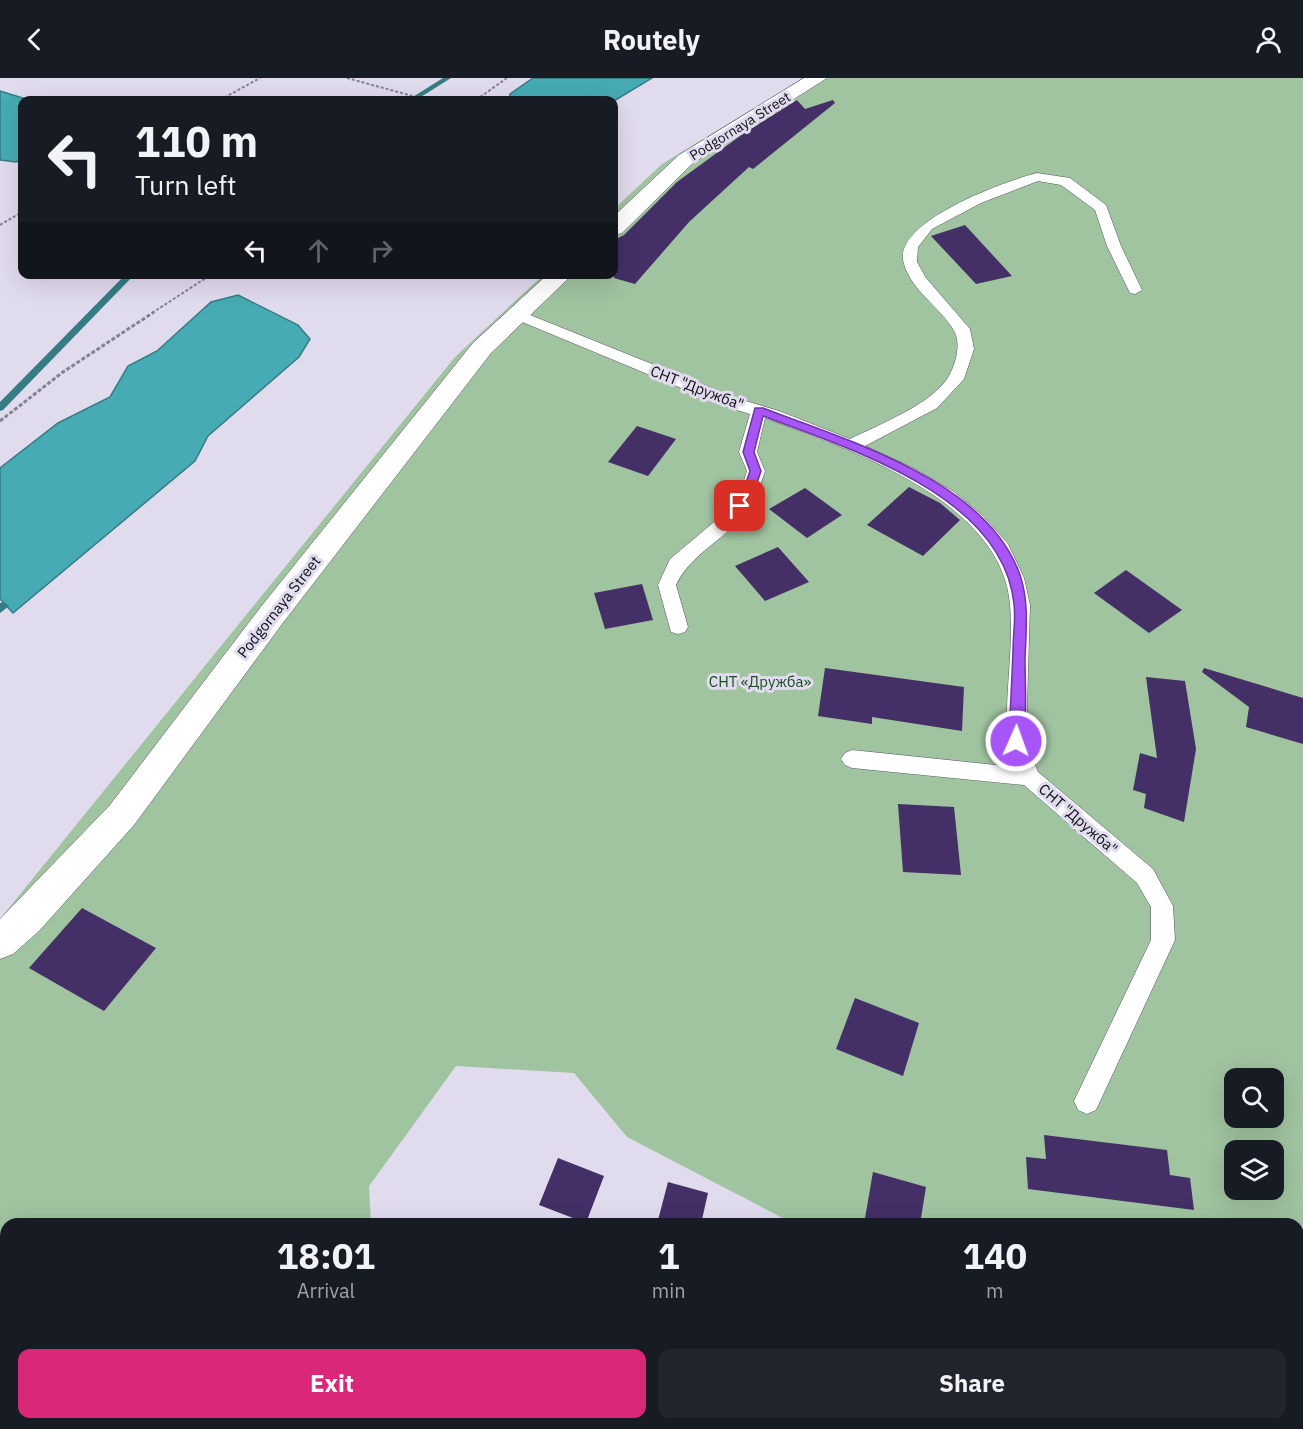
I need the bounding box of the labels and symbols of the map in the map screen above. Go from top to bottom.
street label: Podgornaya Street [686,88,794,164]
street label: СНТ "Дружба" [648,361,746,414]
pin [714,480,765,531]
street label: Podgornaya Street [233,552,324,661]
park label: СНТ «Дружба» [709,672,811,691]
position arrow [984,709,1048,773]
street label: СНТ "Дружба" [1035,779,1122,858]

